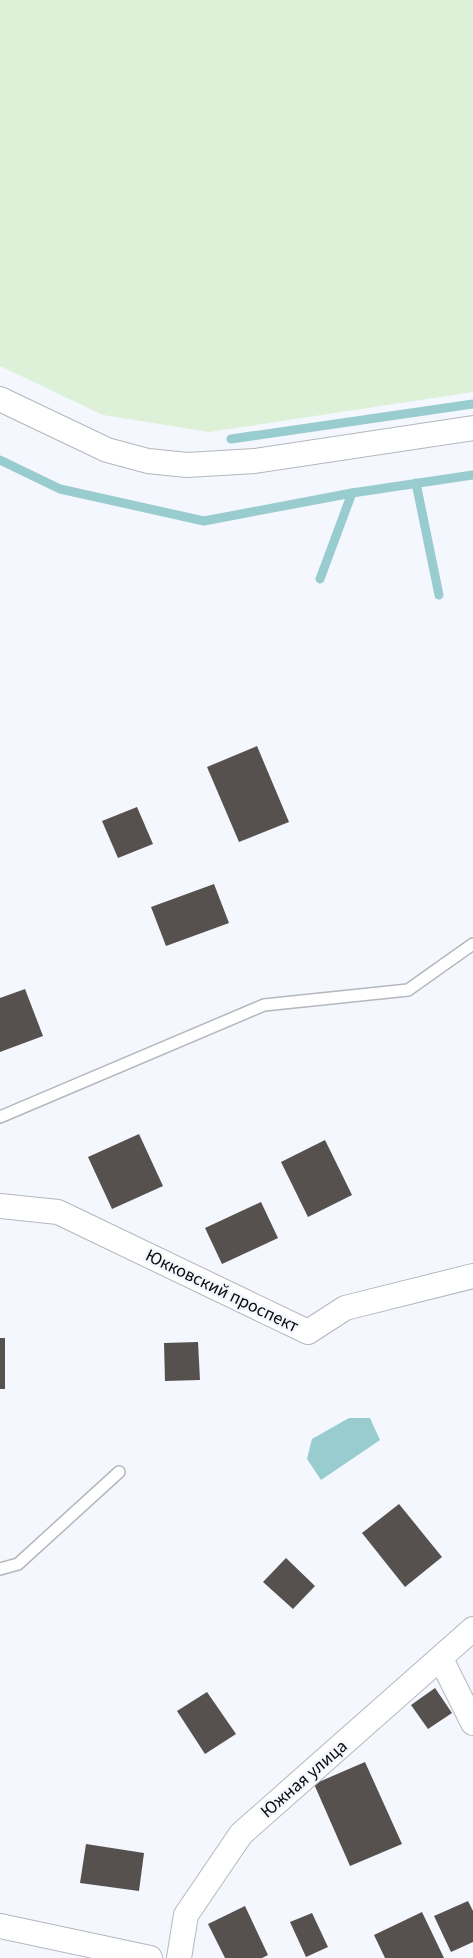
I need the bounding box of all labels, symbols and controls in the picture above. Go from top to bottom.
street label: Юкковский проспект [141,1243,303,1339]
street label: Южная улица [255,1734,353,1824]

